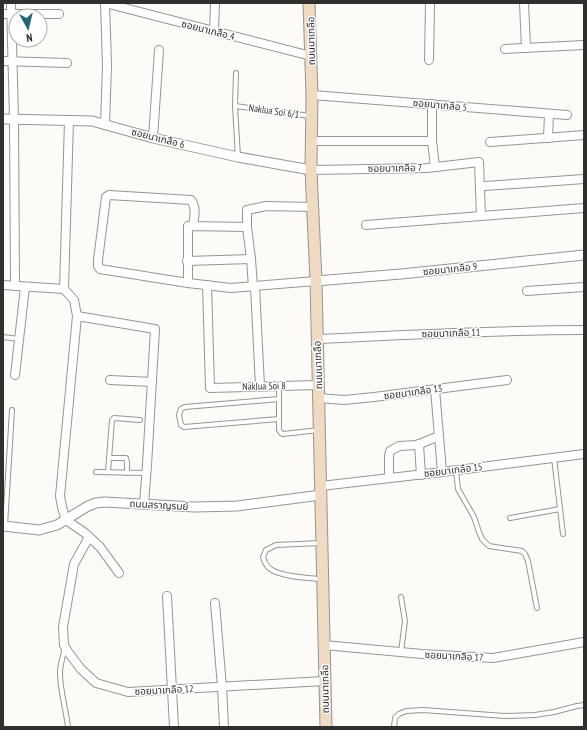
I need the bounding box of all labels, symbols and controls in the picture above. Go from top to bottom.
north arrow [8,8,48,48]
street label: ถนนนาเกลือ [304,16,318,66]
street label: ซอยนาเกลือ 4 [180,17,236,43]
text: N [25,31,33,45]
street label: ซอยนาเกลือ 5 [412,96,468,114]
street label: Naklua Soi 6/1 [248,101,300,121]
street label: ซอยนาเกลือ 6 [130,125,186,151]
street label: ซอยนาเกลือ 7 [368,161,422,175]
street label: ซอยนาเกลือ 9 [422,260,478,278]
street label: ซอยนาเกลือ 11 [421,325,481,341]
street label: ถนนนาเกลือ [311,340,325,390]
street label: Naklua Soi 8 [242,379,286,393]
street label: ซอยนาเกลือ 13 [383,381,443,403]
street label: ซอยนาเกลือ 15 [423,460,483,480]
street label: ถนนสราญรมย์ [129,497,189,513]
street label: ซอยนาเกลือ 17 [424,648,484,664]
street label: ถนนนาเกลือ [318,664,332,714]
street label: ซอยนาเกลือ 12 [134,682,194,698]

